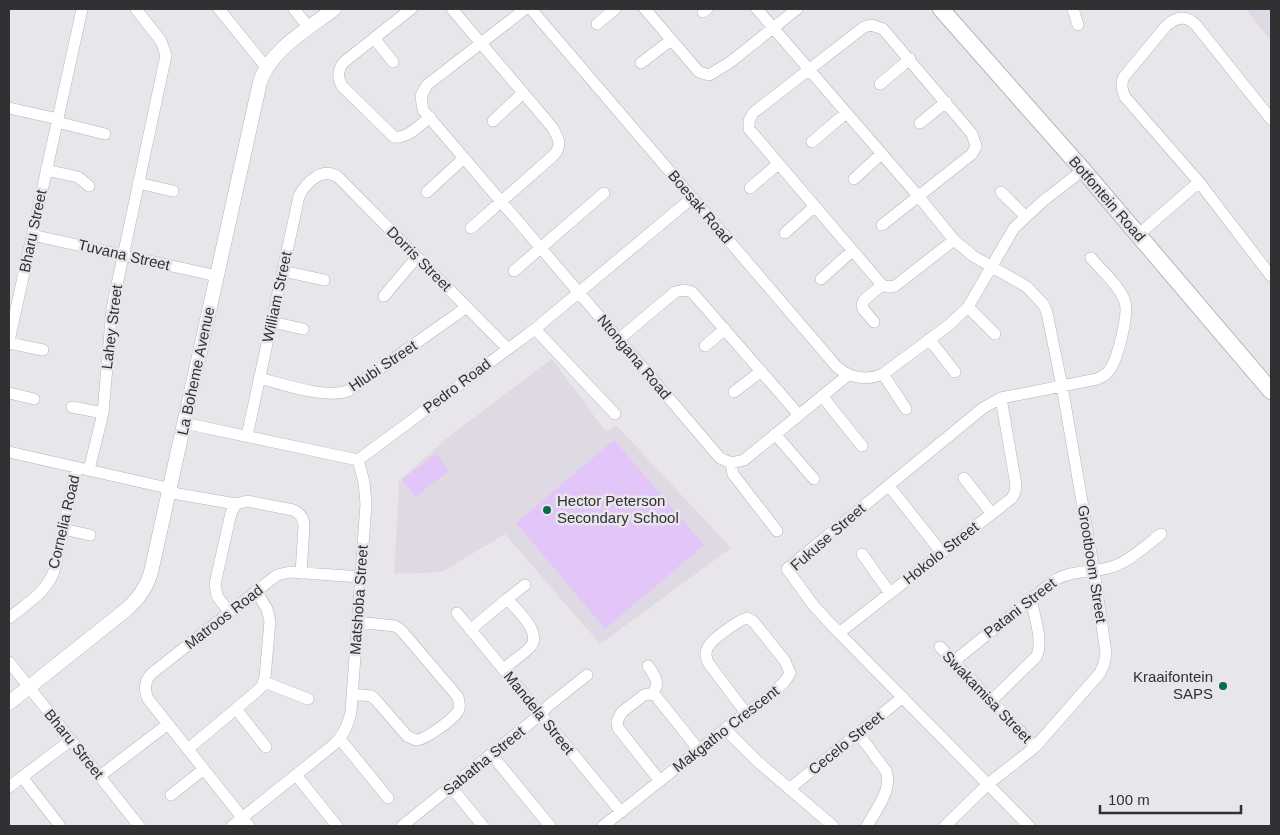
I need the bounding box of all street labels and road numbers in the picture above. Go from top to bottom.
street label: Botfontein Road [1066,153,1149,245]
street label: Boesak Road [665,167,736,247]
street label: Bharu Street [15,187,50,274]
street label: Dorris Street [384,223,456,295]
street label: Tuvana Street [77,236,172,274]
street label: William Street [259,249,295,344]
street label: Lahey Street [98,283,125,370]
street label: La Boheme Avenue [174,305,217,437]
street label: Ntongana Road [594,311,675,402]
street label: Hlubi Street [345,336,421,395]
street label: Pedro Road [420,355,494,416]
street label: Cornelia Road [44,473,83,571]
street label: Fukuse Street [787,499,869,574]
street label: Grootboom Street [1075,504,1110,625]
street label: Hokolo Street [900,517,982,587]
street label: Matshoba Street [346,544,371,655]
street label: Patani Street [980,574,1060,641]
street label: Matroos Road [181,581,266,652]
street label: Swakamisa Street [939,647,1036,747]
street label: Mandela Street [501,668,579,758]
street label: Makgatho Crescent [669,681,783,775]
street label: Bharu Street [41,706,108,782]
street label: Cecelo Street [805,707,887,778]
street label: Sabatha Street [439,722,529,799]

